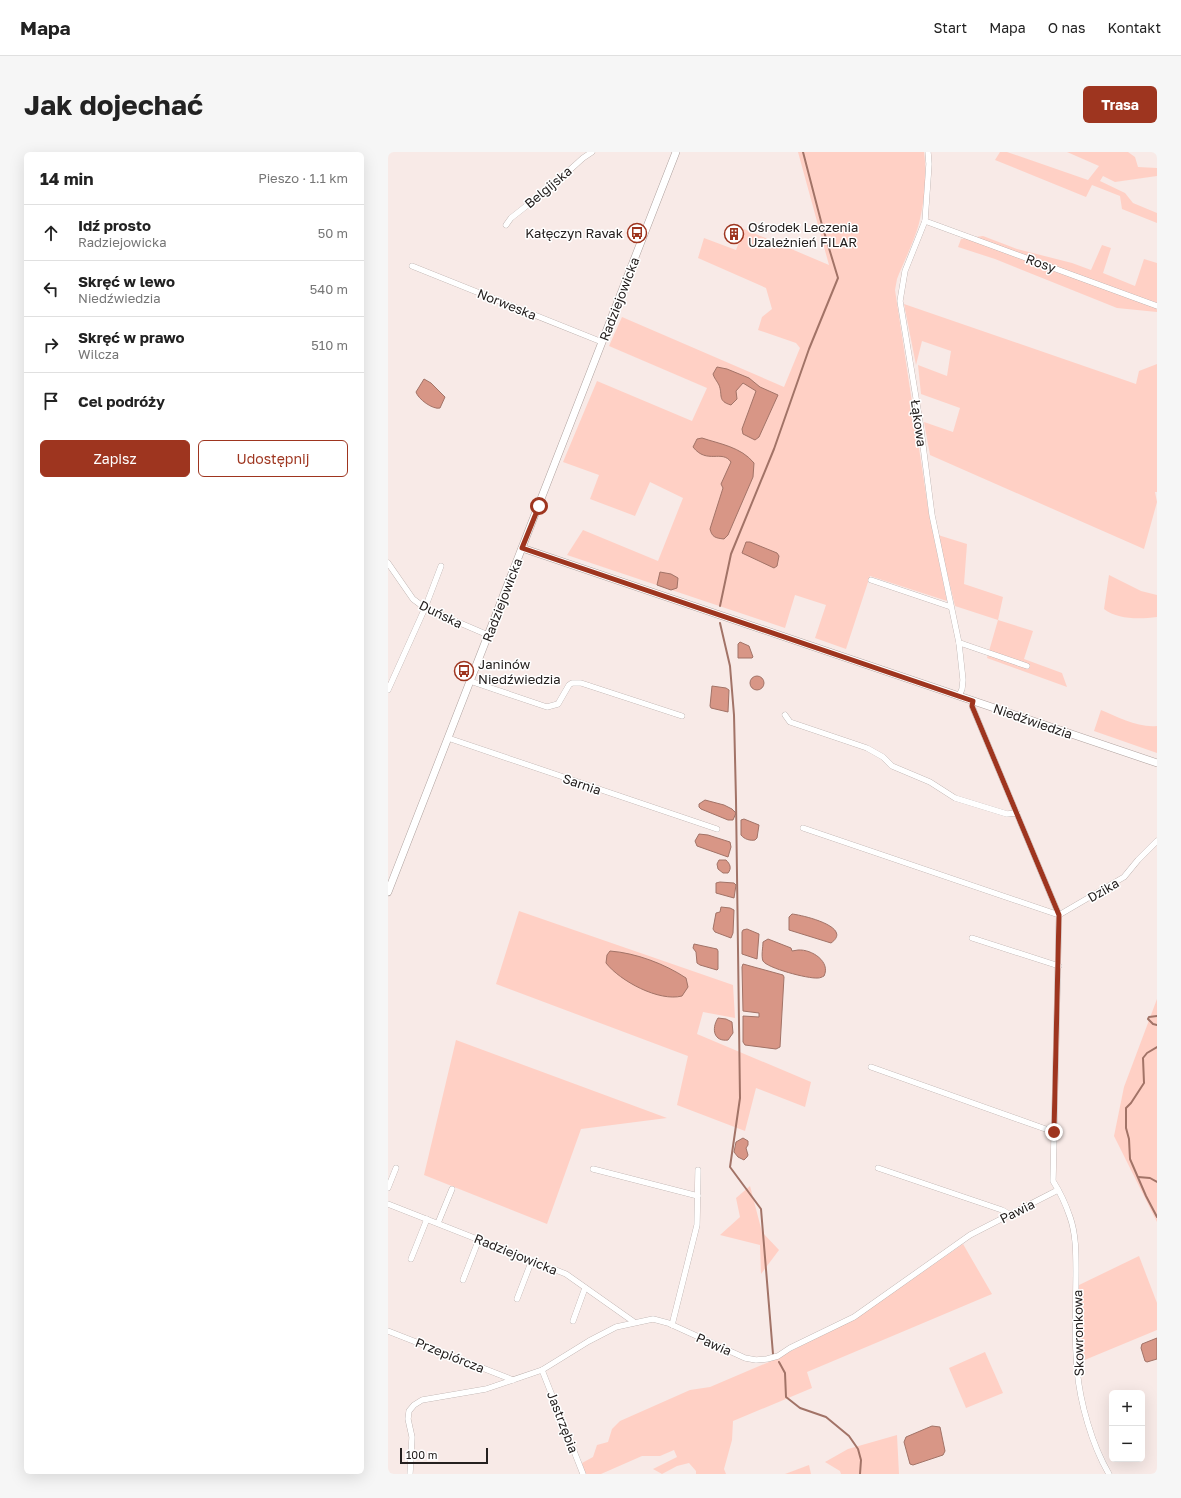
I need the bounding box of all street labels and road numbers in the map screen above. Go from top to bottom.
street label: Belgijska [521,163,575,211]
street label: Rosy [1024,250,1059,276]
street label: Radziejowicka [596,255,642,343]
street label: Norweska [475,285,539,323]
street label: Łąkowa [908,398,930,448]
street label: Radziejowicka [479,556,525,644]
street label: Duńska [417,597,465,631]
street label: Niedźwiedzia [991,700,1075,742]
street label: Sarnia [561,770,603,798]
street label: Dzika [1084,875,1122,905]
street label: Pawia [997,1195,1037,1227]
street label: Radziejowicka [472,1230,560,1278]
street label: Skowronkowa [1069,1290,1087,1376]
street label: Pawia [694,1329,734,1359]
street label: Przepiórcza [413,1334,487,1376]
street label: Jastrzębia [544,1389,582,1455]

